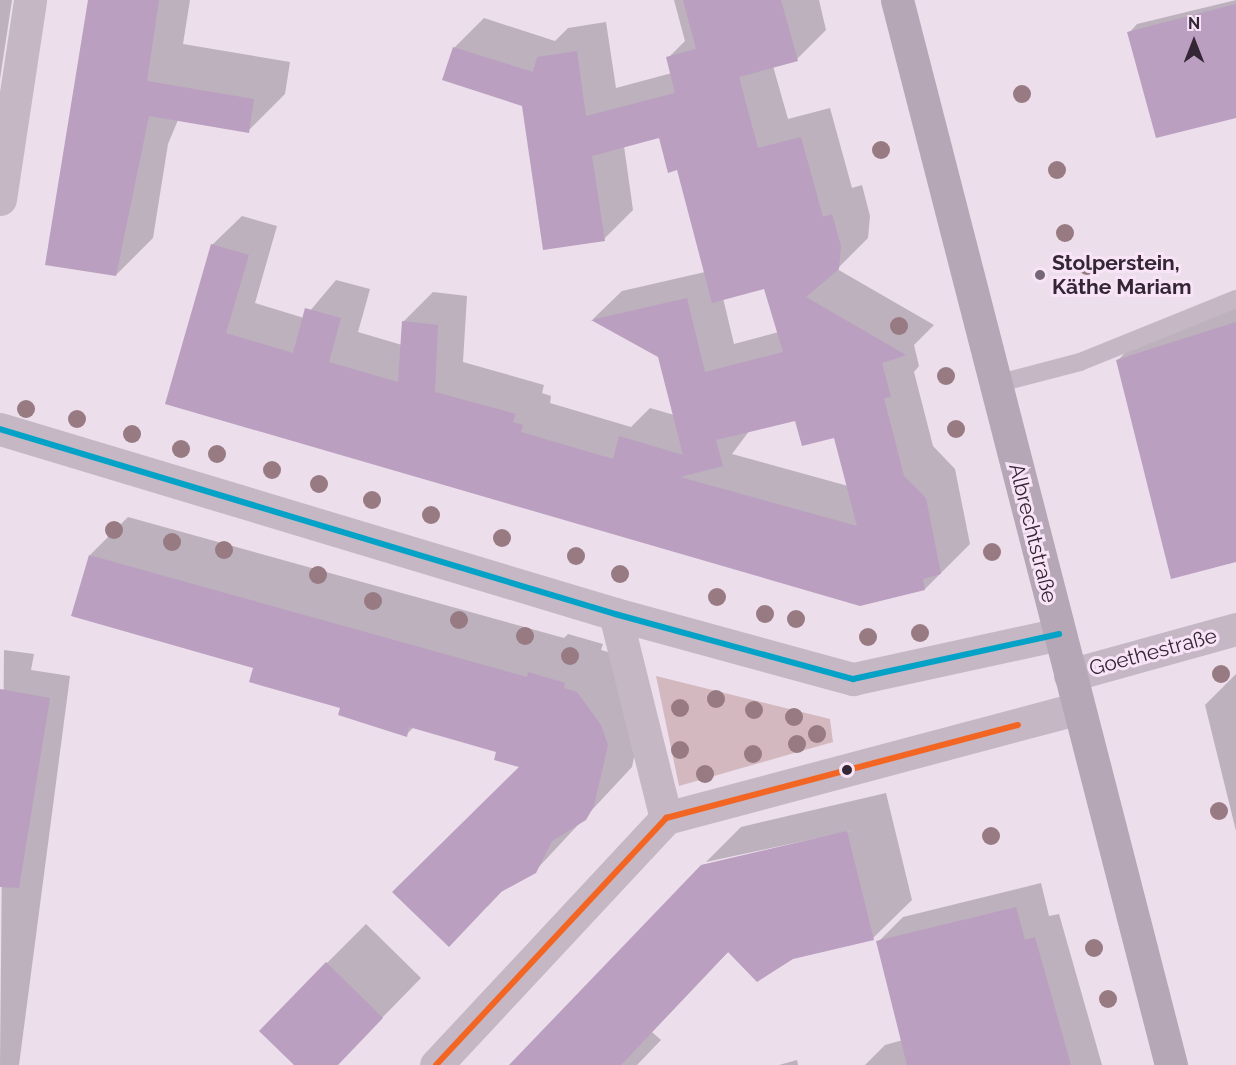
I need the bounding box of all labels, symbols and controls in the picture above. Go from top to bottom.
north arrow [1164,12,1224,72]
text: N [1188,14,1200,33]
place label: Stolperstein, Käthe Mariam [1052,250,1191,300]
marker: Stolperstein, Käthe Mariam [1033,268,1047,282]
street label: Albrechtstraße [1004,461,1062,605]
street label: Goethestraße [1086,623,1220,681]
unlabelled marker [841,764,853,776]

